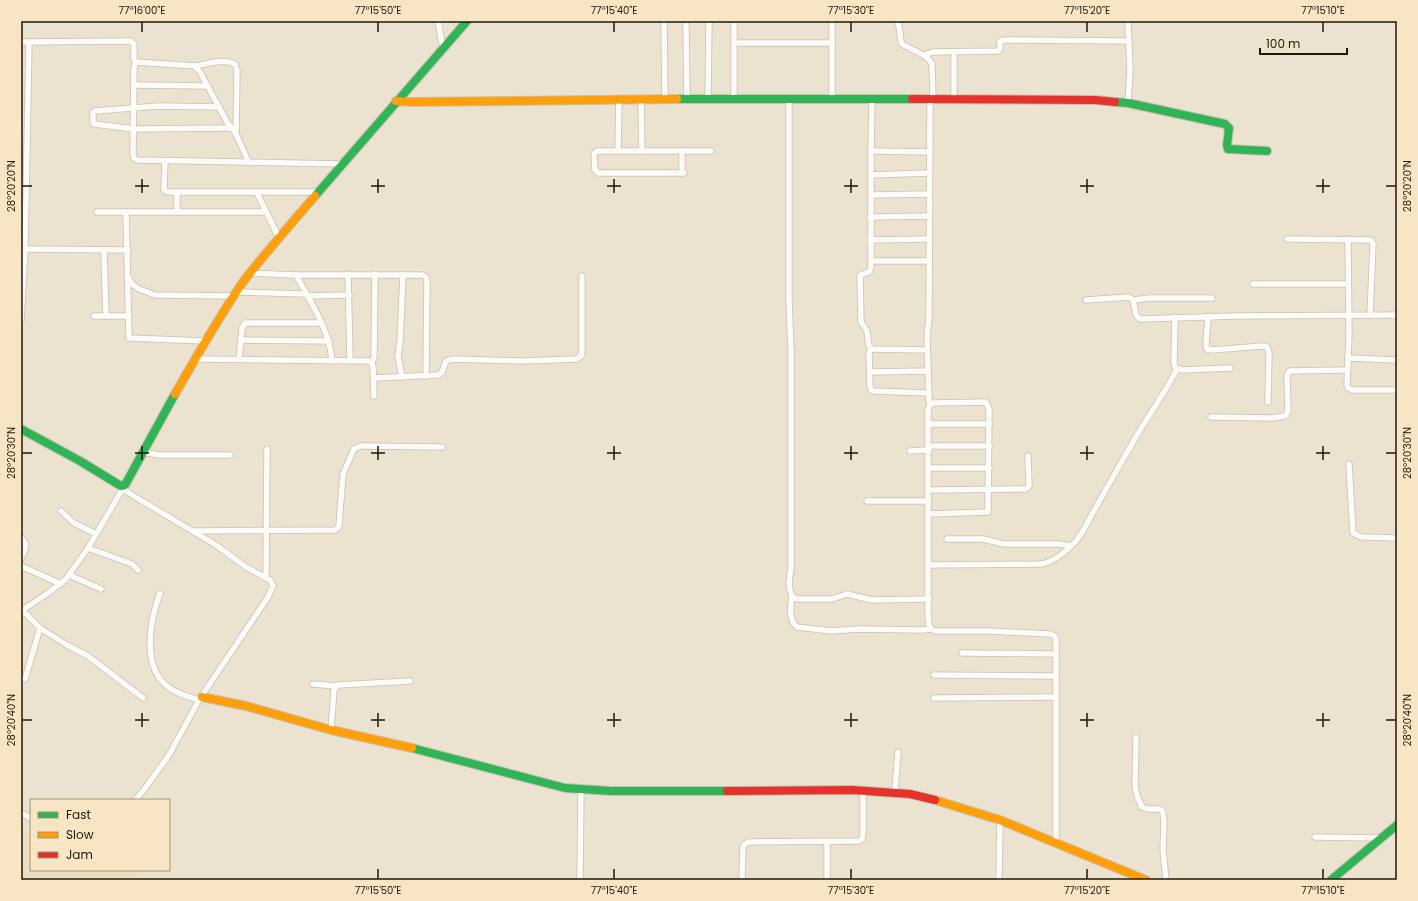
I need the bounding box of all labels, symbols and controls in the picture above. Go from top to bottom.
text: 77°16'00"E [119,3,165,18]
text: 77°15'50"E [355,3,401,18]
text: 77°15'40"E [591,3,637,18]
text: 77°15'30"E [828,3,874,18]
text: 77°15'20"E [1064,3,1110,18]
text: 77°15'10"E [1301,3,1345,18]
scale bar [1260,30,1347,56]
text: 100 m [1266,35,1300,52]
text: 28°20'20"N [4,160,19,212]
text: 28°20'20"N [1400,160,1415,212]
text: 28°20'30"N [4,427,19,479]
text: 28°20'30"N [1400,427,1415,479]
text: 28°20'40"N [4,694,19,746]
text: 28°20'40"N [1400,694,1415,746]
legend [30,799,170,871]
text: Fast [66,806,91,823]
text: Slow [66,826,94,843]
text: Jam [66,846,93,863]
text: 77°15'50"E [355,883,401,898]
text: 77°15'40"E [591,883,637,898]
text: 77°15'30"E [828,883,874,898]
text: 77°15'20"E [1064,883,1110,898]
text: 77°15'10"E [1301,883,1345,898]

